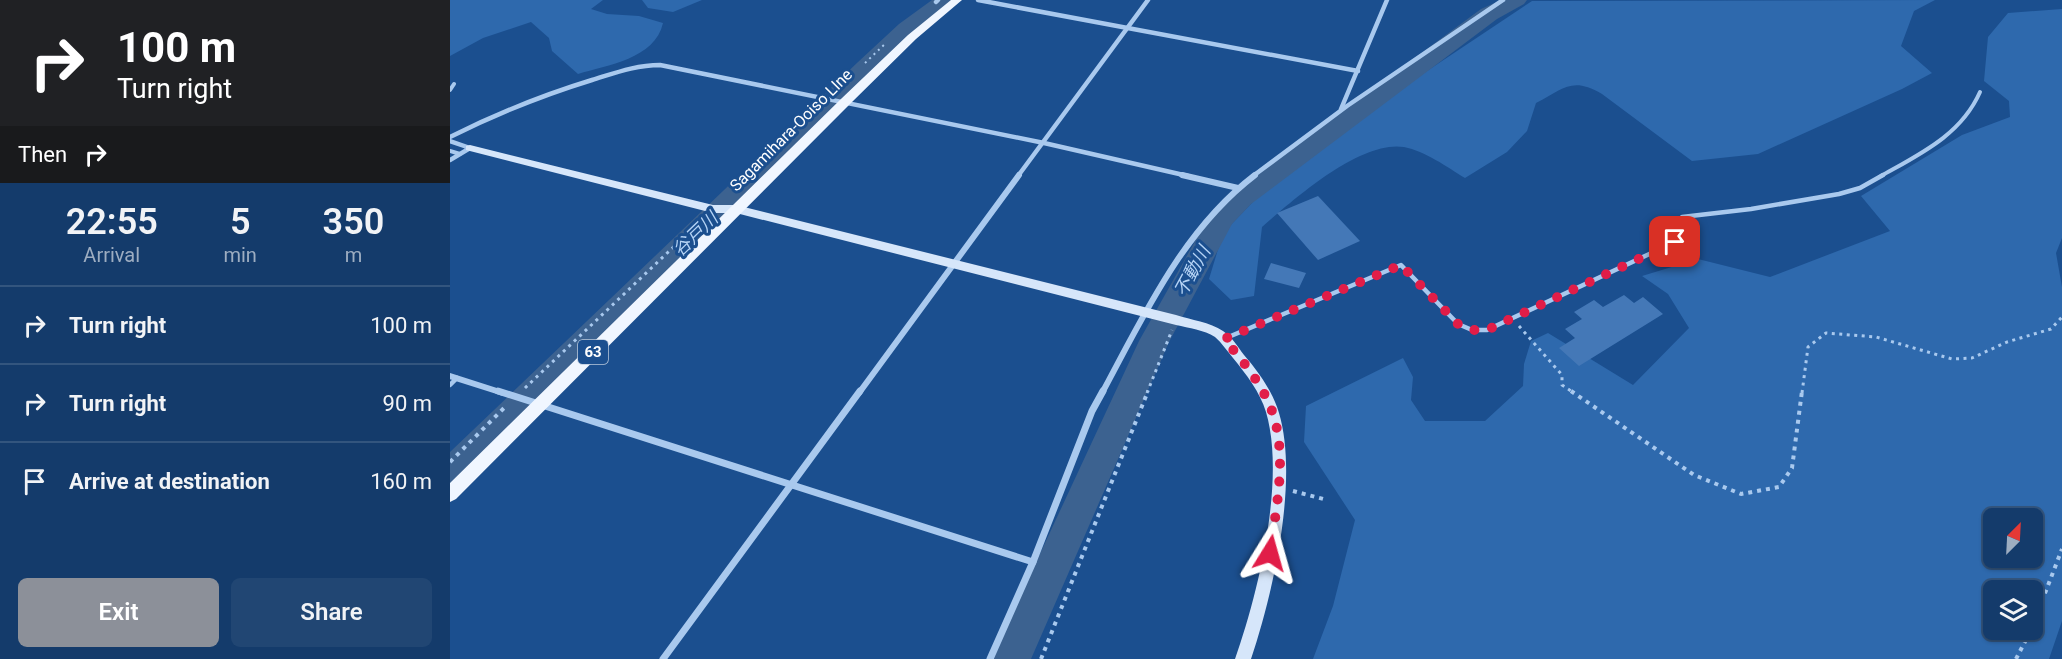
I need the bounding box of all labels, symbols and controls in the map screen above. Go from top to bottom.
text: 100 m [117,23,236,72]
icon: right [18,24,96,102]
street label: Sagamihara-Ooiso LIne [726,65,856,195]
text: Turn right [117,73,232,105]
icon: right [79,138,112,171]
text: Then [18,142,67,167]
text: 22:55 [66,201,158,243]
text: 5 [230,201,250,243]
text: 350 [323,201,384,243]
water label: 谷戸川 [668,206,723,260]
pin [1649,216,1700,267]
icon: arrive [1658,225,1691,258]
water label: 不動川 [1170,241,1215,300]
text: Arrival [83,243,140,267]
text: min [223,243,257,267]
text: m [345,243,362,267]
icon: right [18,309,51,342]
text: Turn right [69,313,166,338]
text: 100 m [370,313,432,338]
road number: 63 [578,340,608,364]
icon: right [18,387,51,420]
text: Turn right [69,391,166,416]
text: 90 m [383,391,432,416]
icon: arrive [18,465,51,498]
text: Arrive at destination [69,469,270,494]
text: 160 m [370,469,432,494]
north arrow [1983,508,2043,568]
map controls [1983,508,2043,640]
position arrow [1238,521,1302,585]
button: Exit [18,578,219,647]
button: Share [231,578,432,647]
button: layers [1983,580,2043,640]

